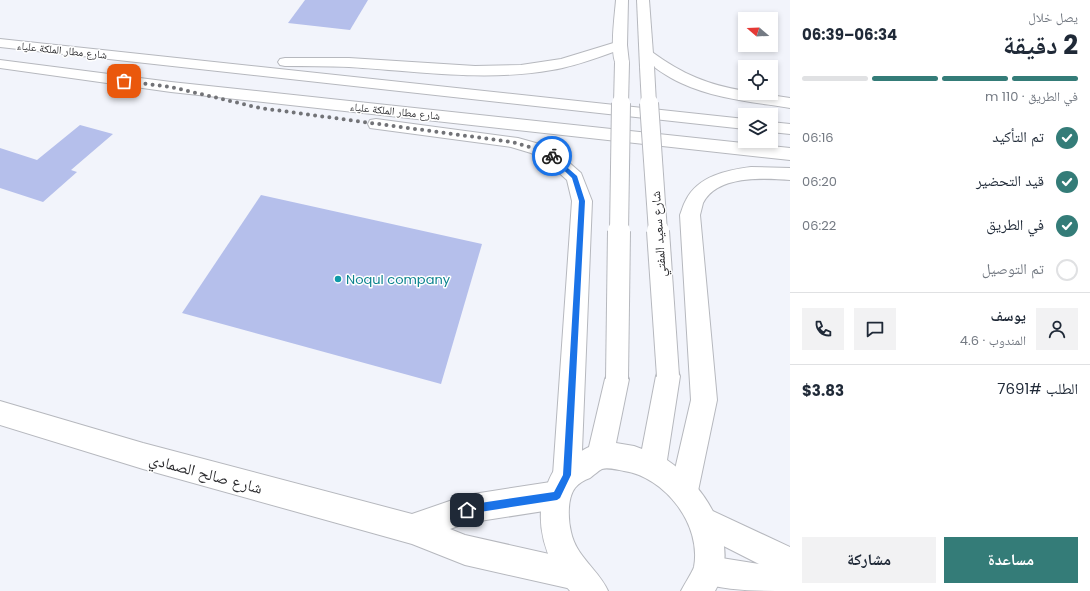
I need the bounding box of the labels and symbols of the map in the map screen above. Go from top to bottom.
north arrow [738,12,778,52]
street label: شارع مطار الملكة علياء [16,37,108,63]
pin [107,64,141,98]
street label: شارع مطار الملكة علياء [349,98,441,124]
courier [532,136,572,176]
street label: شارع سعيد المفتي [646,190,672,278]
place label: Noqul company [346,270,451,289]
marker: Noqul company [333,274,343,284]
street label: شارع صالح الصمادي [146,447,265,501]
pin [450,493,484,527]

